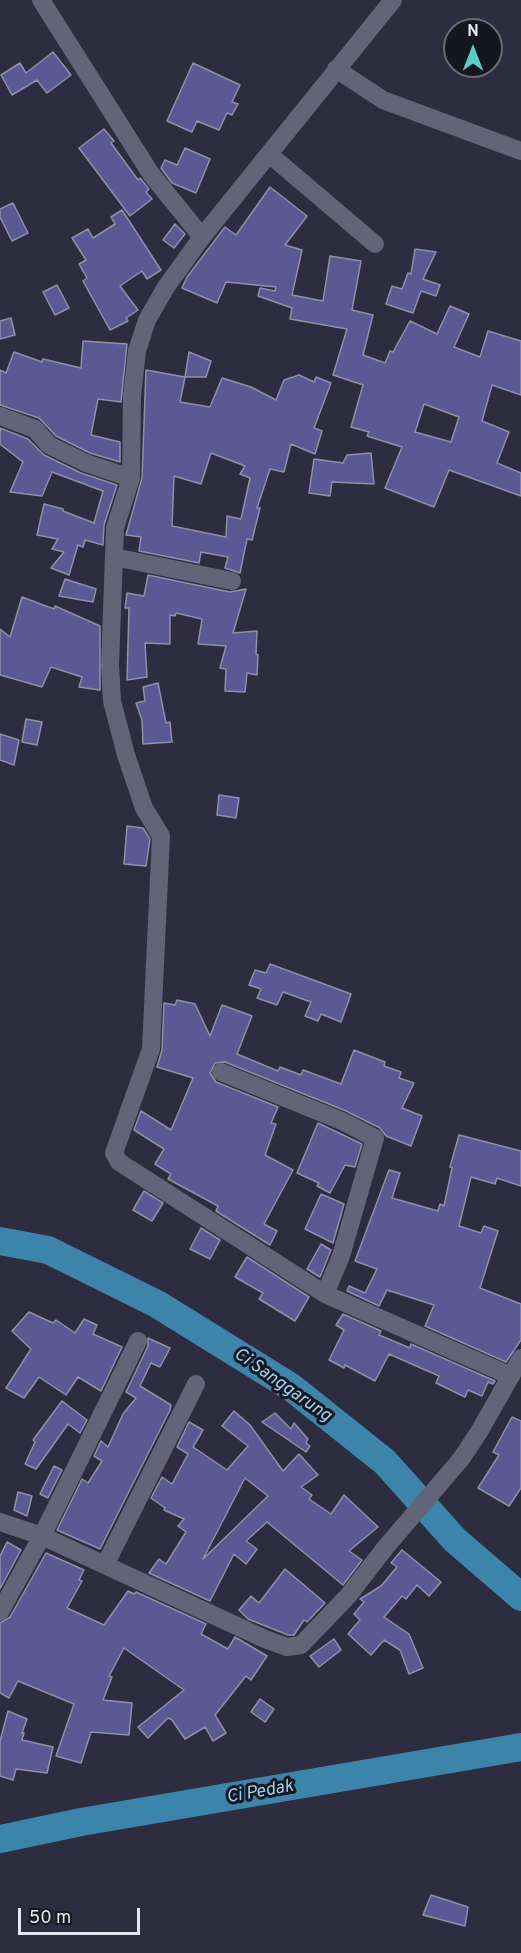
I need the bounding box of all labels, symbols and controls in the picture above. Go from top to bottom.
north arrow [443,18,503,78]
text: N [467,22,479,42]
water label: Ci Sanggarung [229,1344,335,1428]
water label: Ci Pedak [225,1777,295,1809]
scale bar [21,1896,142,1934]
text: 50 m [29,1907,71,1930]

